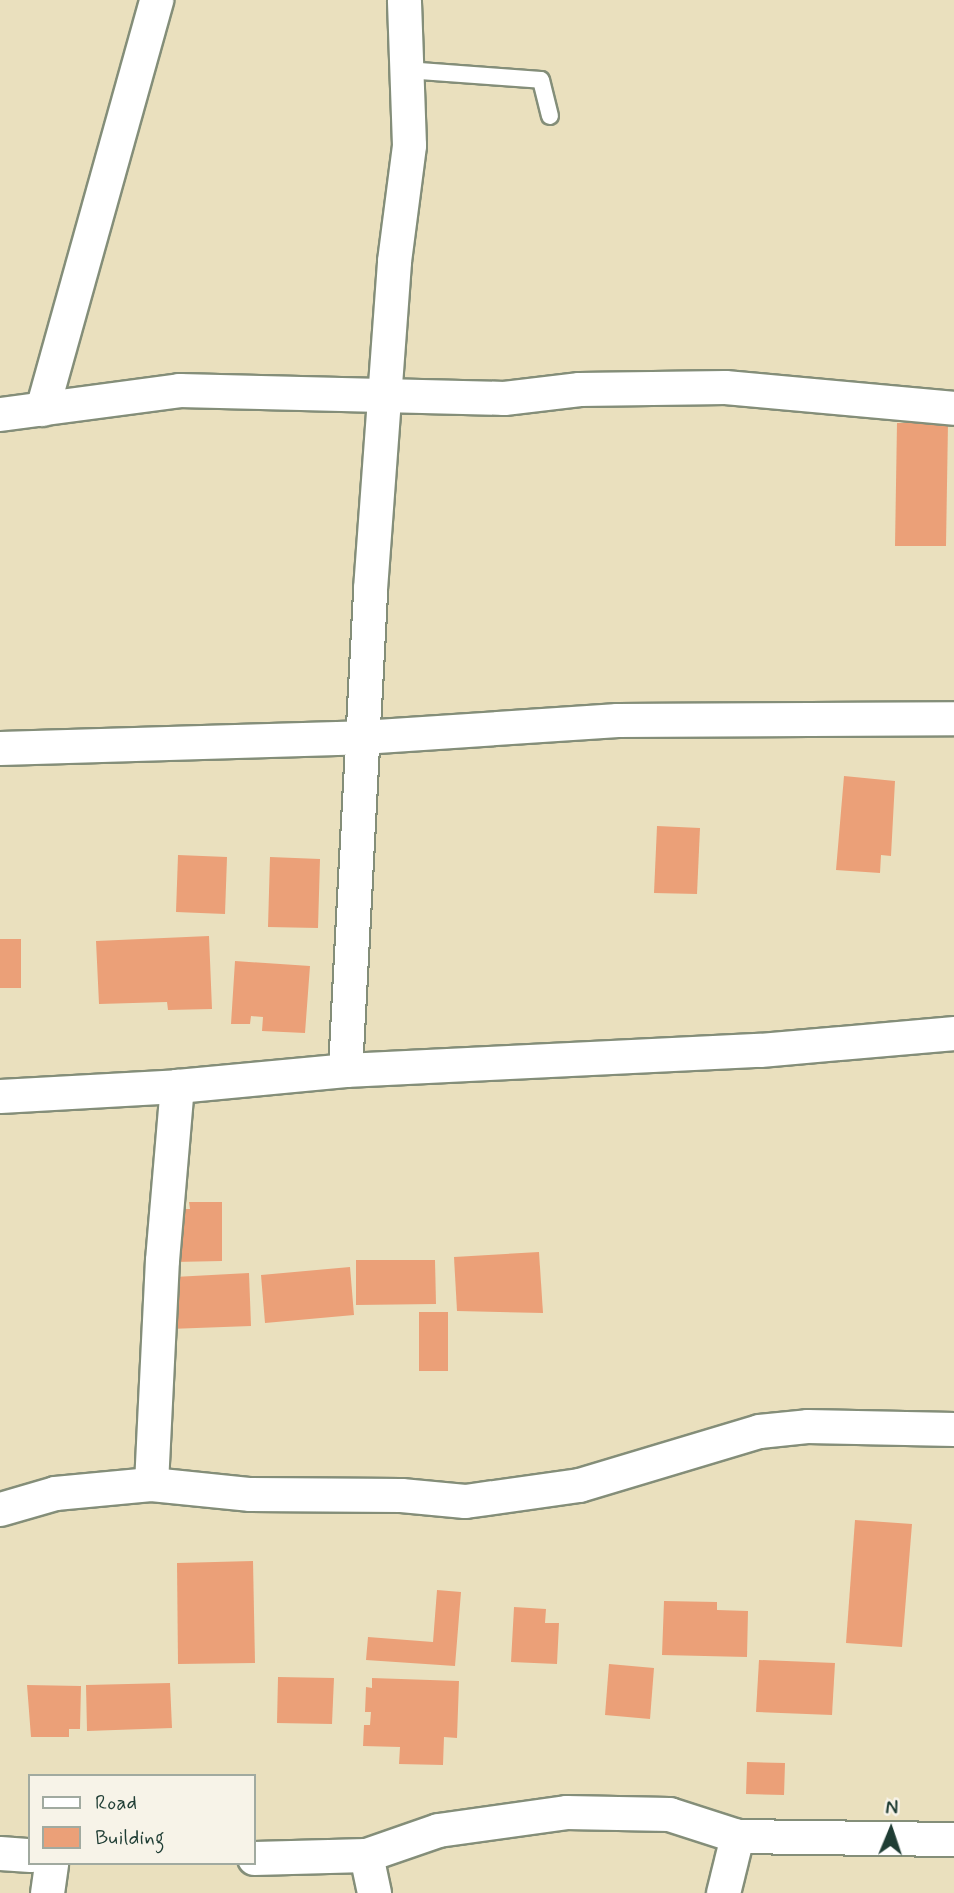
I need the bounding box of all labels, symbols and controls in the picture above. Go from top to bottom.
legend [28,1774,256,1865]
text: Road [95,1789,137,1817]
north arrow [856,1795,926,1865]
text: N [885,1796,899,1821]
text: Building [95,1824,165,1852]

